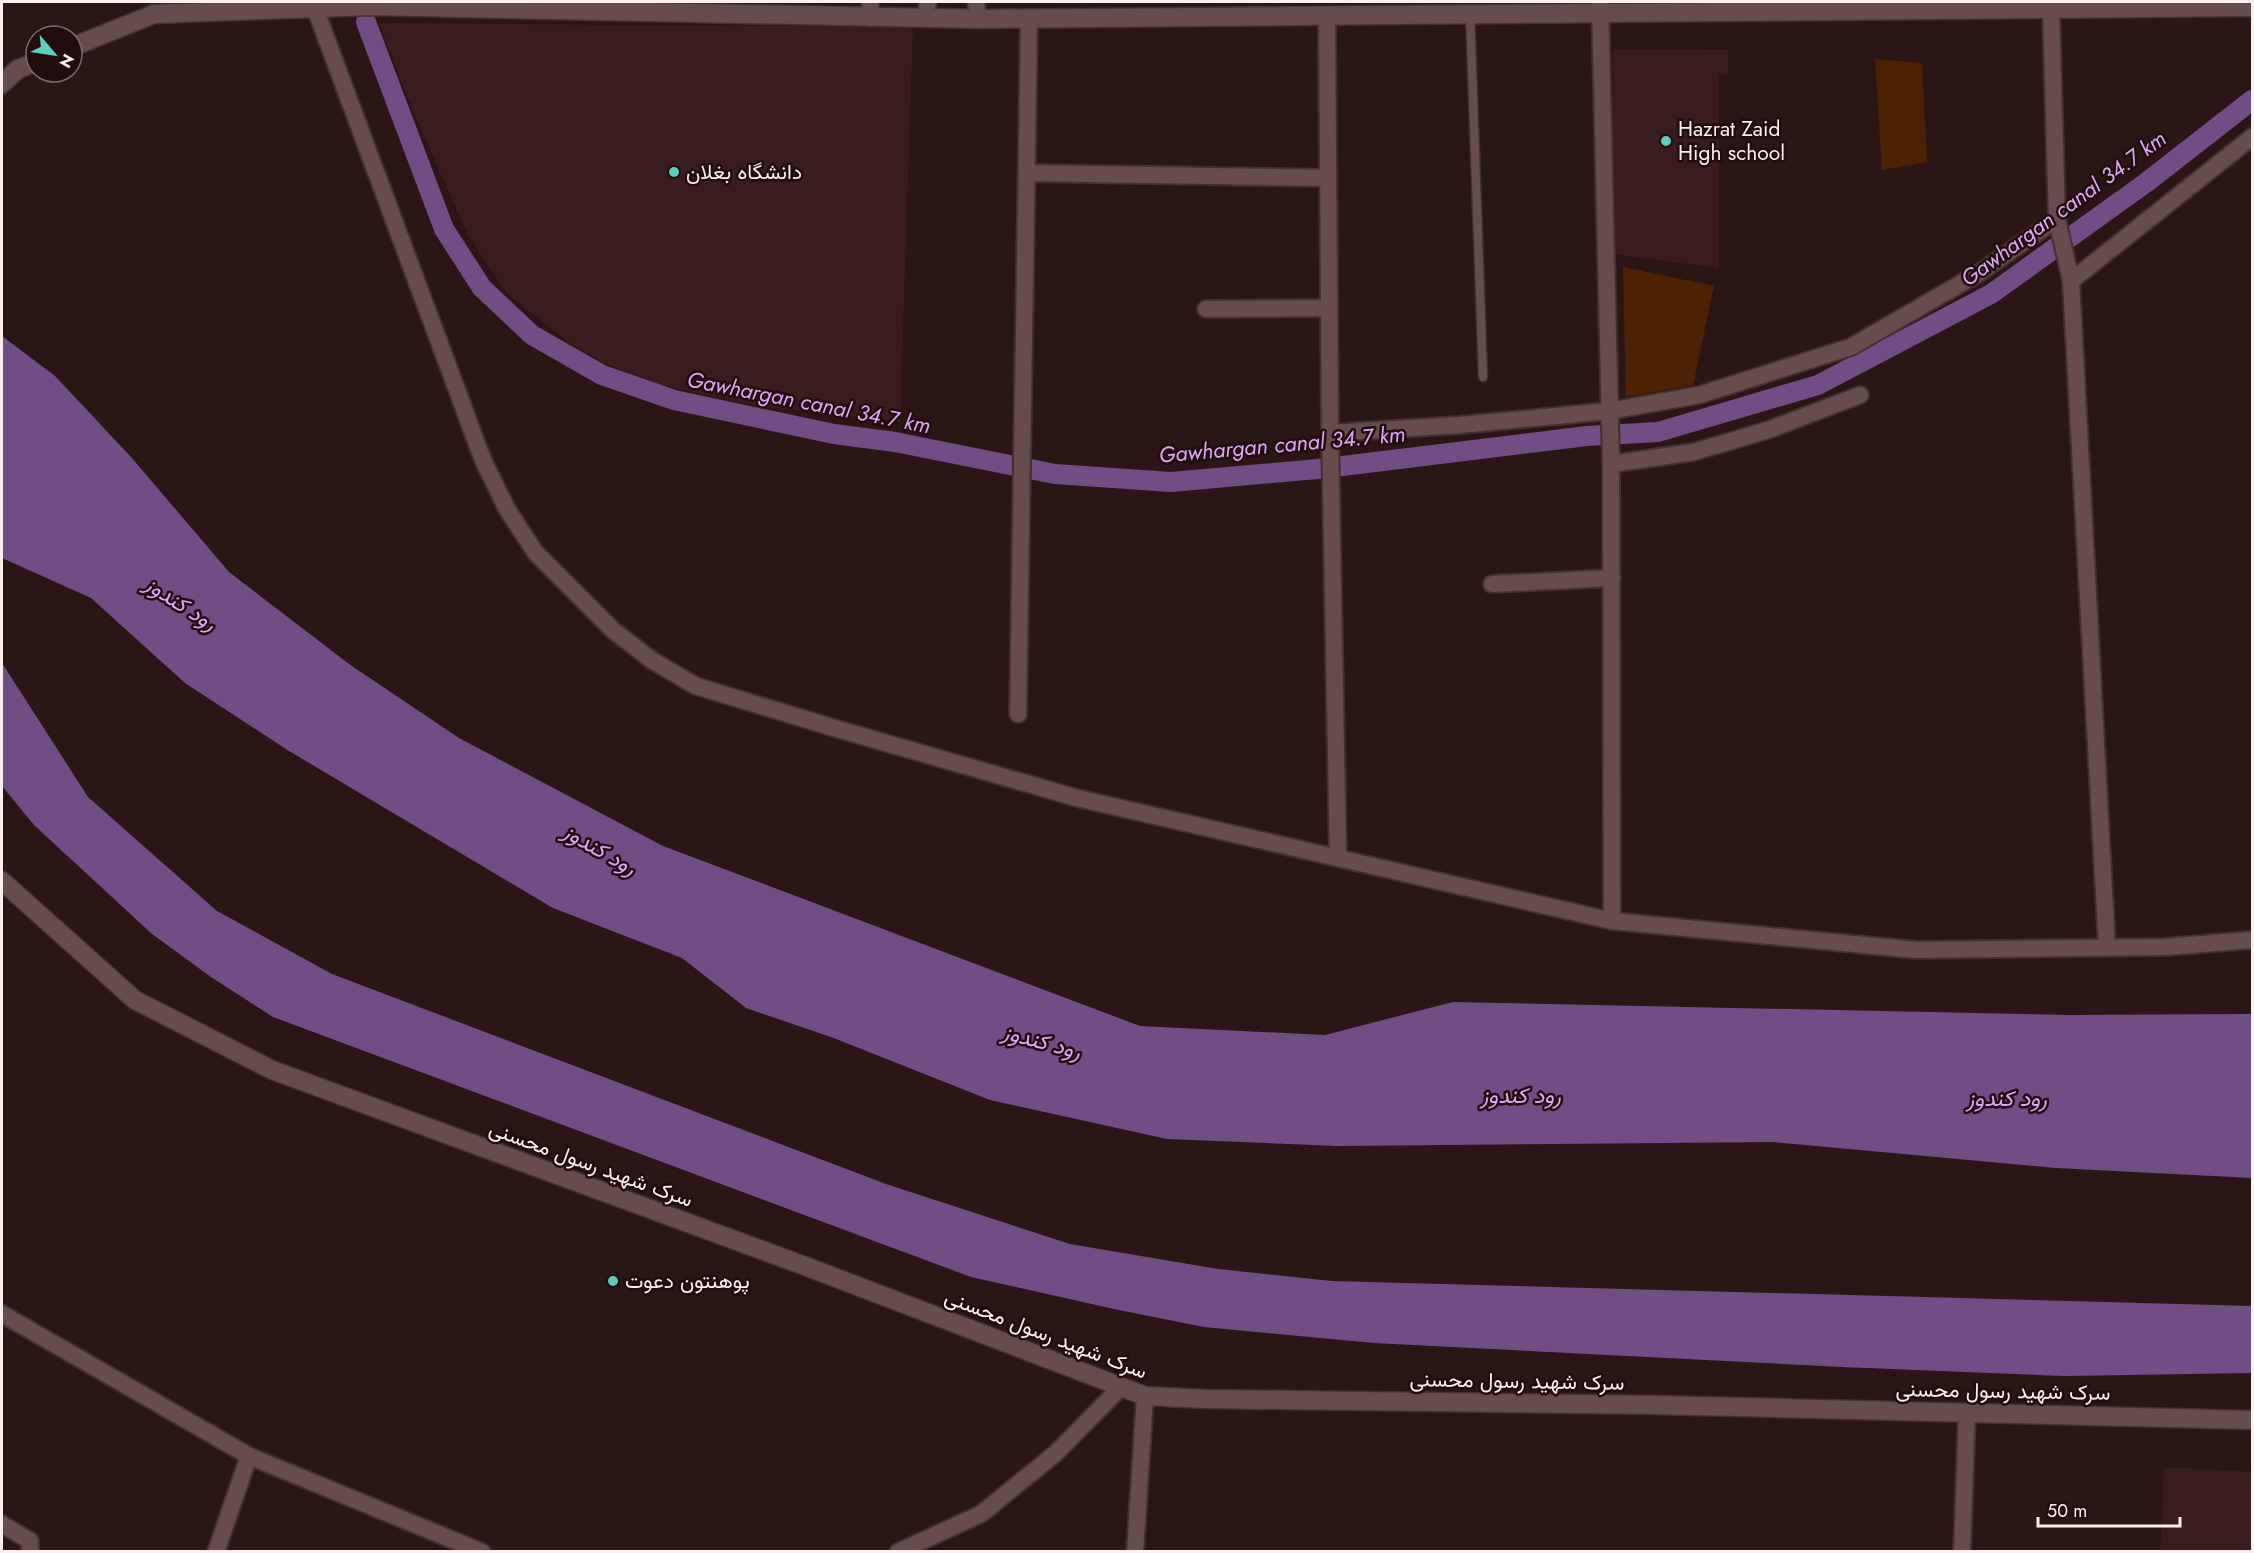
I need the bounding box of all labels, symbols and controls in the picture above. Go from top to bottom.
north arrow [24,24,84,84]
text: N [54,50,80,72]
place label: Hazrat Zaid High school [1678,114,1785,168]
water label: Gawhargan canal 34.7 km [1954,122,2172,294]
marker: Hazrat Zaid High school [1659,134,1673,148]
place label: دانشگاه بغلان [686,157,802,187]
marker: دانشگاه بغلان [667,165,681,179]
water label: Gawhargan canal 34.7 km [685,363,933,441]
water label: Gawhargan canal 34.7 km [1157,417,1407,471]
water label: رود کندوز [137,567,224,639]
water label: رود کندوز [555,814,643,883]
water label: رود کندوز [997,1015,1085,1067]
water label: رود کندوز [1479,1079,1562,1111]
water label: رود کندوز [1965,1082,2048,1114]
street label: سرک شهید رسول محسنی [485,1113,697,1215]
place label: پوهنتون دعوت [625,1266,750,1296]
marker: پوهنتون دعوت [606,1274,620,1288]
street label: سرک شهید رسول محسنی [940,1282,1152,1386]
street label: سرک شهید رسول محسنی [1409,1364,1625,1398]
street label: سرک شهید رسول محسنی [1895,1374,2111,1408]
scale bar [2038,1490,2180,1528]
text: 50 m [2047,1498,2087,1524]

